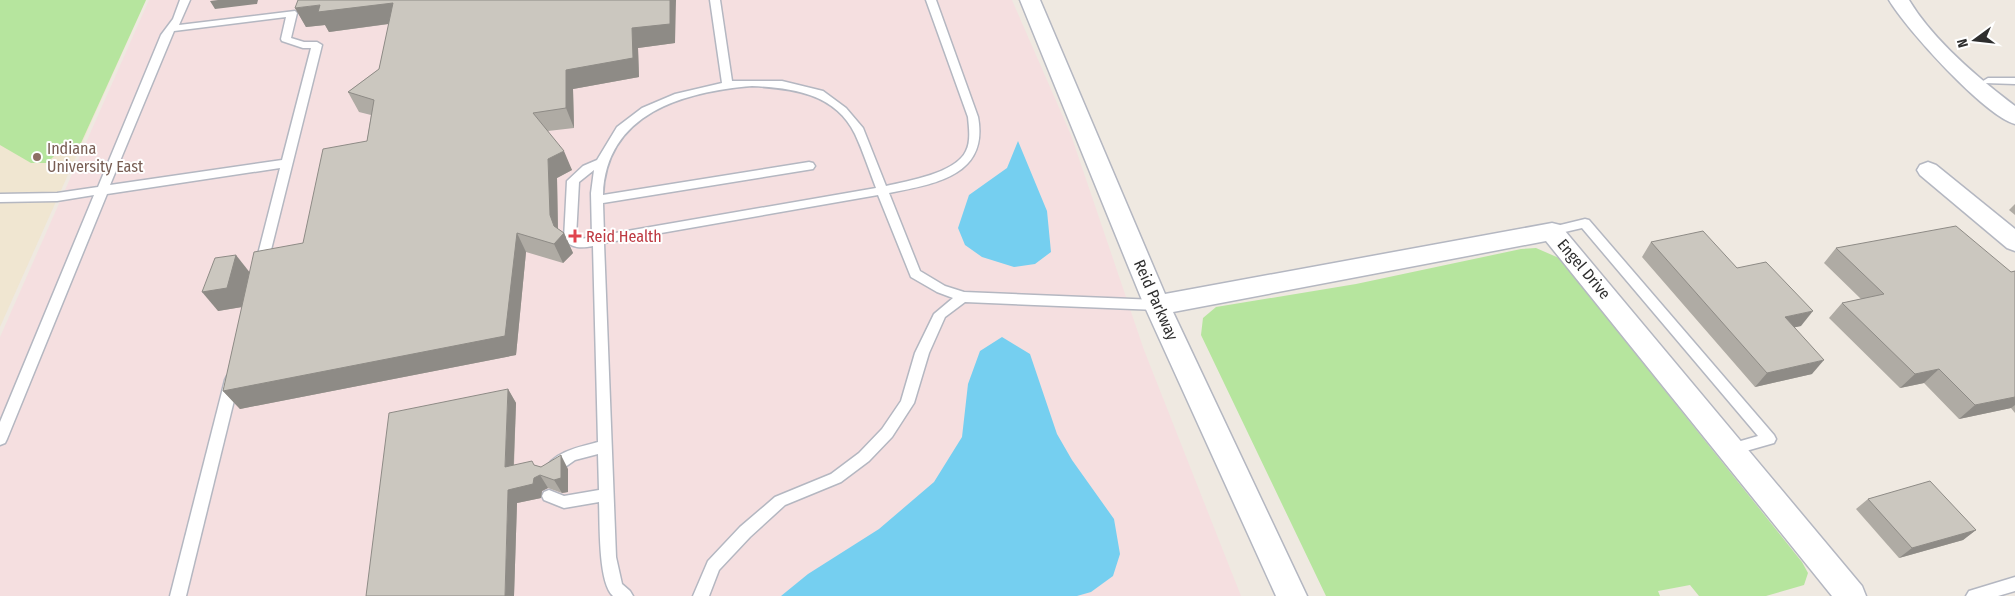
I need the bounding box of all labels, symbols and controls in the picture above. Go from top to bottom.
north arrow [1950,15,2000,65]
text: N [1954,37,1972,49]
place label: Indiana University East [47,139,144,176]
marker: Indiana University East [31,151,43,163]
place label: Reid Health [586,227,662,246]
marker: Reid Health [568,229,582,243]
street label: Engel Drive [1553,235,1615,303]
street label: Reid Parkway [1130,257,1183,344]

